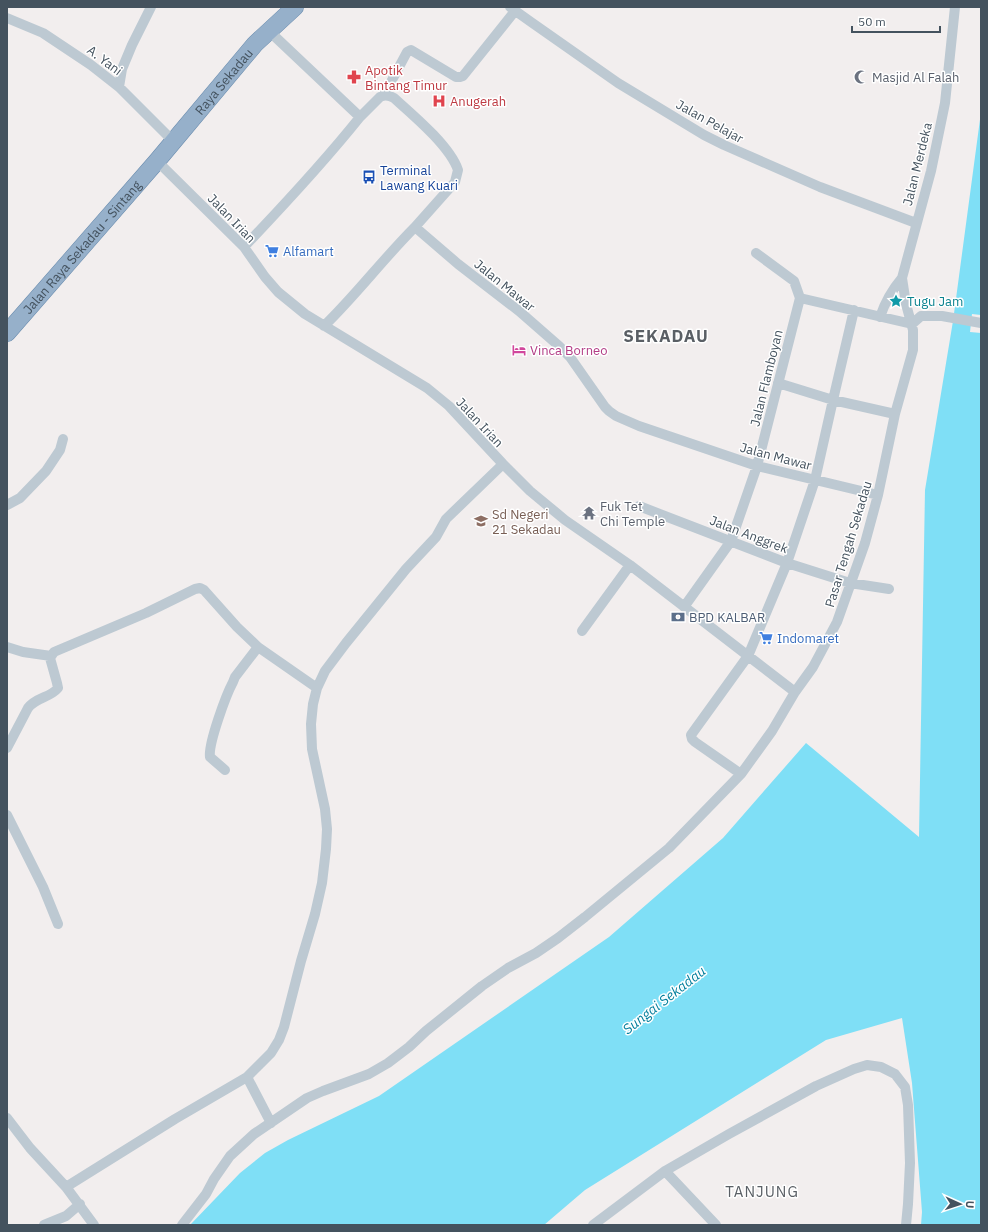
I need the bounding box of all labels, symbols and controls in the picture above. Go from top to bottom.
scale bar [852,8,940,34]
text: 50 m [858,14,886,29]
street label: A. Yani [84,42,126,79]
street label: Raya Sekadau [191,45,257,119]
place label: Apotik Bintang Timur [365,62,447,94]
pharmacy icon: Apotik Bintang Timur [346,69,362,85]
mosque icon: Masjid Al Falah [853,69,869,85]
place label: Masjid Al Falah [872,69,959,86]
hospital icon: Anugerah [431,93,447,109]
place label: Anugerah [450,93,506,110]
street label: Jalan Pelajar [673,96,747,147]
street label: Jalan Merdeka [899,121,936,208]
place label: Terminal Lawang Kuari [380,162,458,194]
bus stop icon: Terminal Lawang Kuari [361,169,377,185]
street label: Jalan Raya Sekadau - Sintang [19,177,145,318]
street label: Jalan Irian [204,190,259,247]
supermarket icon: Alfamart [264,243,280,259]
place label: Alfamart [283,243,334,260]
street label: Jalan Mawar [471,256,539,315]
place icon: Tugu Jam [888,293,904,309]
place label: Tugu Jam [907,293,963,310]
district label: SEKADAU [623,325,709,347]
street label: Jalan Flamboyan [746,328,787,428]
hotel icon: Vinca Borneo [511,342,527,358]
place label: Vinca Borneo [530,342,607,359]
street label: Jalan Irian [452,394,507,451]
street label: Jalan Mawar [738,439,814,474]
street label: Pasar Tengah Sekadau [821,479,876,609]
place label: Fuk Tet Chi Temple [600,498,665,530]
temple icon: Fuk Tet Chi Temple [581,505,597,521]
place label: Sd Negeri 21 Sekadau [492,506,561,538]
street label: Jalan Anggrek [707,512,791,557]
school or university icon: Sd Negeri 21 Sekadau [473,513,489,529]
bank icon: BPD KALBAR [670,609,686,625]
place label: BPD KALBAR [689,609,765,626]
supermarket icon: Indomaret [758,630,774,646]
place label: Indomaret [777,630,839,647]
water label: Sungai Sekadau [619,962,709,1038]
district label: TANJUNG [725,1182,799,1201]
north arrow [940,1184,980,1224]
text: U [963,1200,977,1209]

